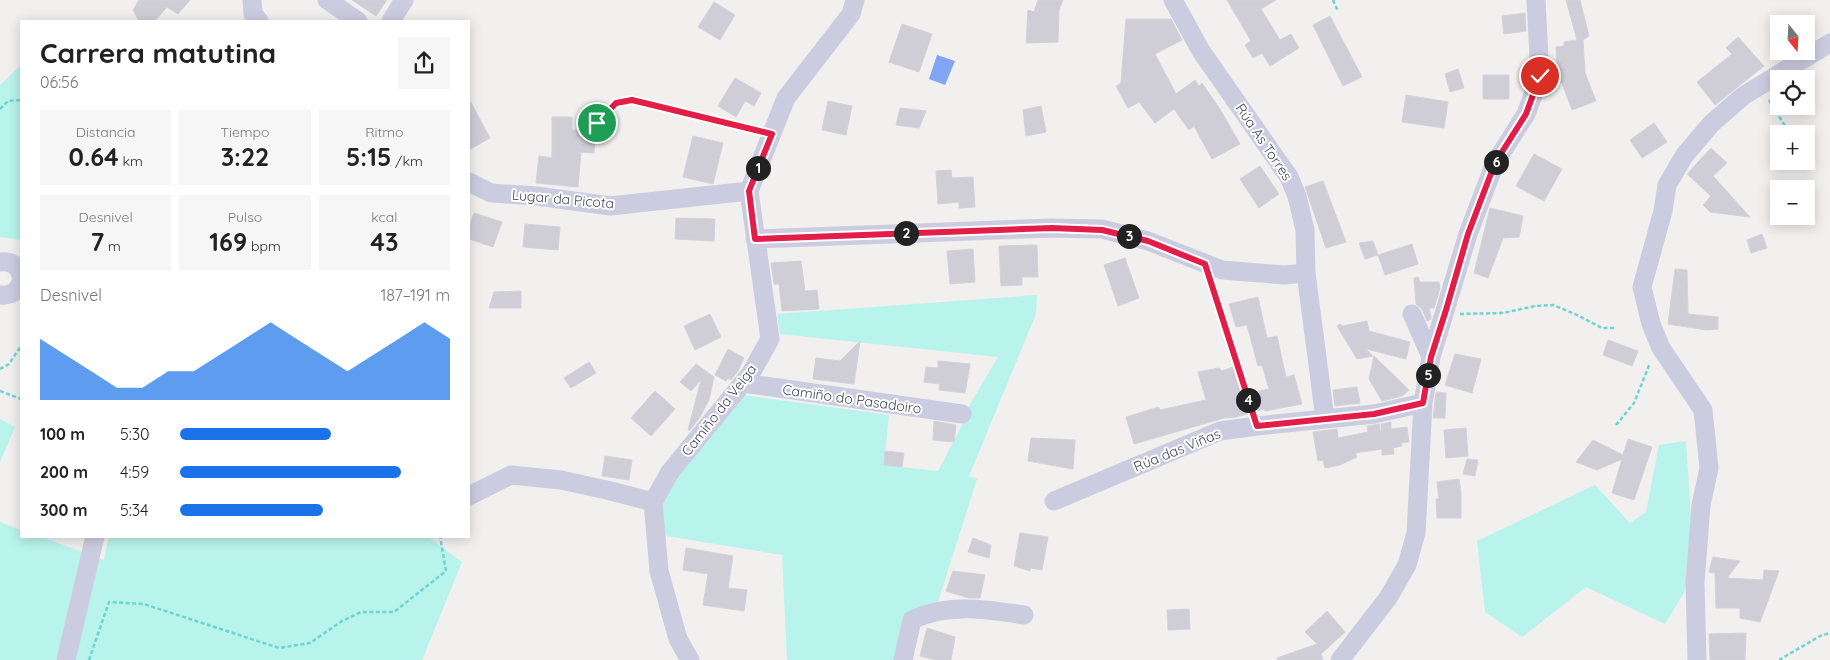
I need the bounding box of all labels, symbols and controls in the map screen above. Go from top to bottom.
north arrow [1770,15,1815,60]
map controls [1770,15,1815,225]
text: Carrera matutina [40,35,276,70]
button: share [398,37,450,89]
pin [1519,55,1561,97]
icon: check [1526,62,1554,90]
button: locate [1770,70,1815,115]
text: 06:56 [40,72,78,92]
street label: Rúa As Torres [1232,100,1296,184]
pin [576,102,618,144]
icon: arrive [583,109,611,137]
text: Distancia [76,123,136,141]
text: Tiempo [220,123,270,141]
text: Ritmo [365,123,404,141]
button: + [1770,125,1815,170]
text: 0.64 [69,141,119,172]
text: 3:22 [221,141,269,172]
text: 5:15 [346,141,391,172]
pin: 6 [1484,150,1508,174]
text: km [119,152,143,170]
text: /km [391,152,423,170]
text: 6 [1493,153,1500,171]
pin: 1 [746,156,770,180]
text: 1 [756,159,761,177]
button: − [1770,180,1815,225]
street label: Lugar da Picota [511,186,615,212]
text: Desnivel [79,208,133,226]
text: Pulso [228,208,262,226]
text: kcal [371,208,397,226]
pin: 2 [894,220,918,246]
text: 2 [903,224,910,242]
pin: 3 [1116,224,1142,248]
text: 7 [91,226,104,257]
text: 169 [209,226,247,257]
text: 43 [370,226,398,257]
text: 3 [1126,227,1133,245]
text: m [104,237,121,255]
text: bpm [247,237,281,255]
text: Desnivel [40,285,102,305]
text: 187–191 m [380,285,450,305]
street label: Camiño da Veiga [678,360,760,460]
pin: 5 [1416,362,1440,388]
text: 5 [1424,366,1433,384]
street label: Camiño do Pasadoiro [781,380,923,418]
pin: 4 [1236,388,1260,412]
text: 4 [1244,391,1253,409]
text: 100 m [40,424,85,444]
text: 5:30 [120,424,150,444]
street label: Rúa das Viñas [1131,424,1223,476]
text: 200 m [40,462,88,482]
text: 4:59 [120,462,149,482]
text: 300 m [40,500,87,520]
text: 5:34 [120,500,149,520]

